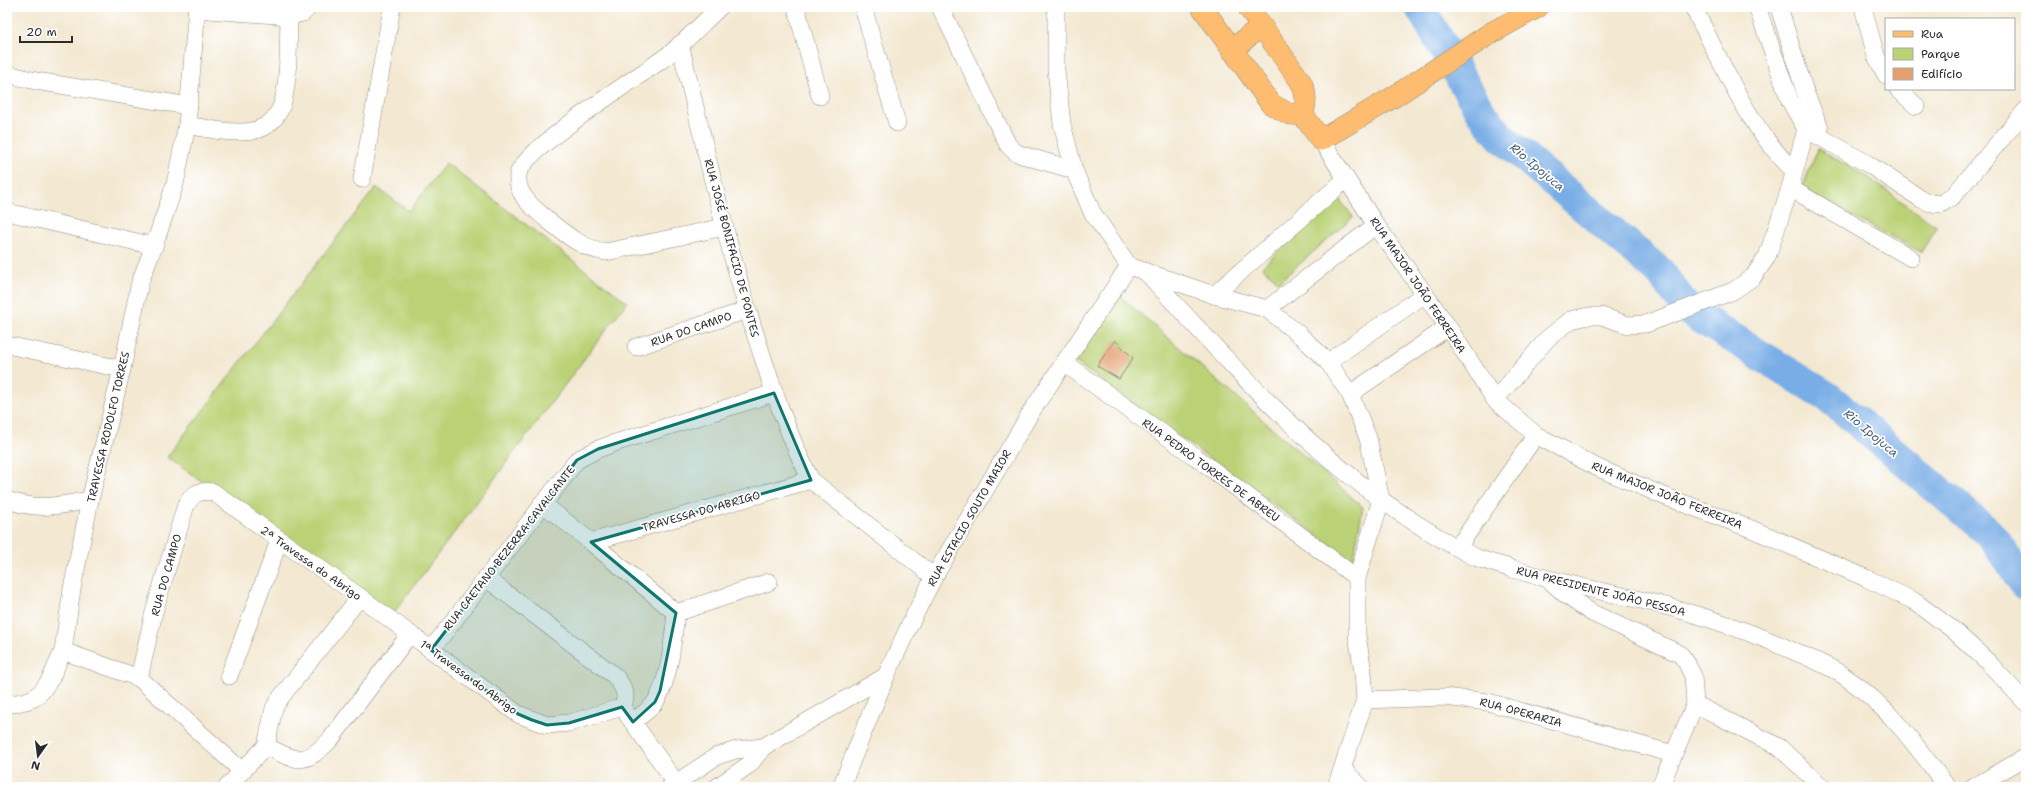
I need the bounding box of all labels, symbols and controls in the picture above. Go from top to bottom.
scale bar [20,18,72,44]
legend [1885,18,2015,90]
text: 20 m [26,24,57,40]
text: Rua [1921,26,1944,42]
text: Parque [1921,46,1960,62]
text: Edifício [1921,66,1962,82]
water label: Rio Ipojuca [1506,139,1568,195]
street label: RUA JOSÉ BONIFACIO DE PONTES [700,157,764,339]
street label: RUA MAJOR JOÃO FERREIRA [1366,214,1470,356]
street label: RUA DO CAMPO [649,309,734,350]
street label: TRAVESSA RODOLFO TORRES [84,350,133,504]
water label: Rio Ipojuca [1840,405,1902,461]
street label: RUA PEDRO TORRES DE ABREU [1139,415,1282,525]
street label: RUA ESTACIO SOUTO MAIOR [924,447,1015,589]
street label: RUA MAJOR JOÃO FERREIRA [1589,457,1745,533]
street label: RUA CAETANO BEZERRA CAVALCANTE [440,463,579,634]
street label: TRAVESSA DO ABRIGO [640,487,762,536]
street label: 2ª Travessa do Abrigo [257,523,364,604]
street label: RUA DO CAMPO [148,532,185,618]
street label: RUA PRESIDENTE JOÃO PESSOA [1515,562,1687,620]
street label: 1ª Travessa do Abrigo [417,637,521,718]
street label: RUA OPERARIA [1478,694,1564,731]
north arrow [18,736,58,776]
text: N [29,757,42,774]

